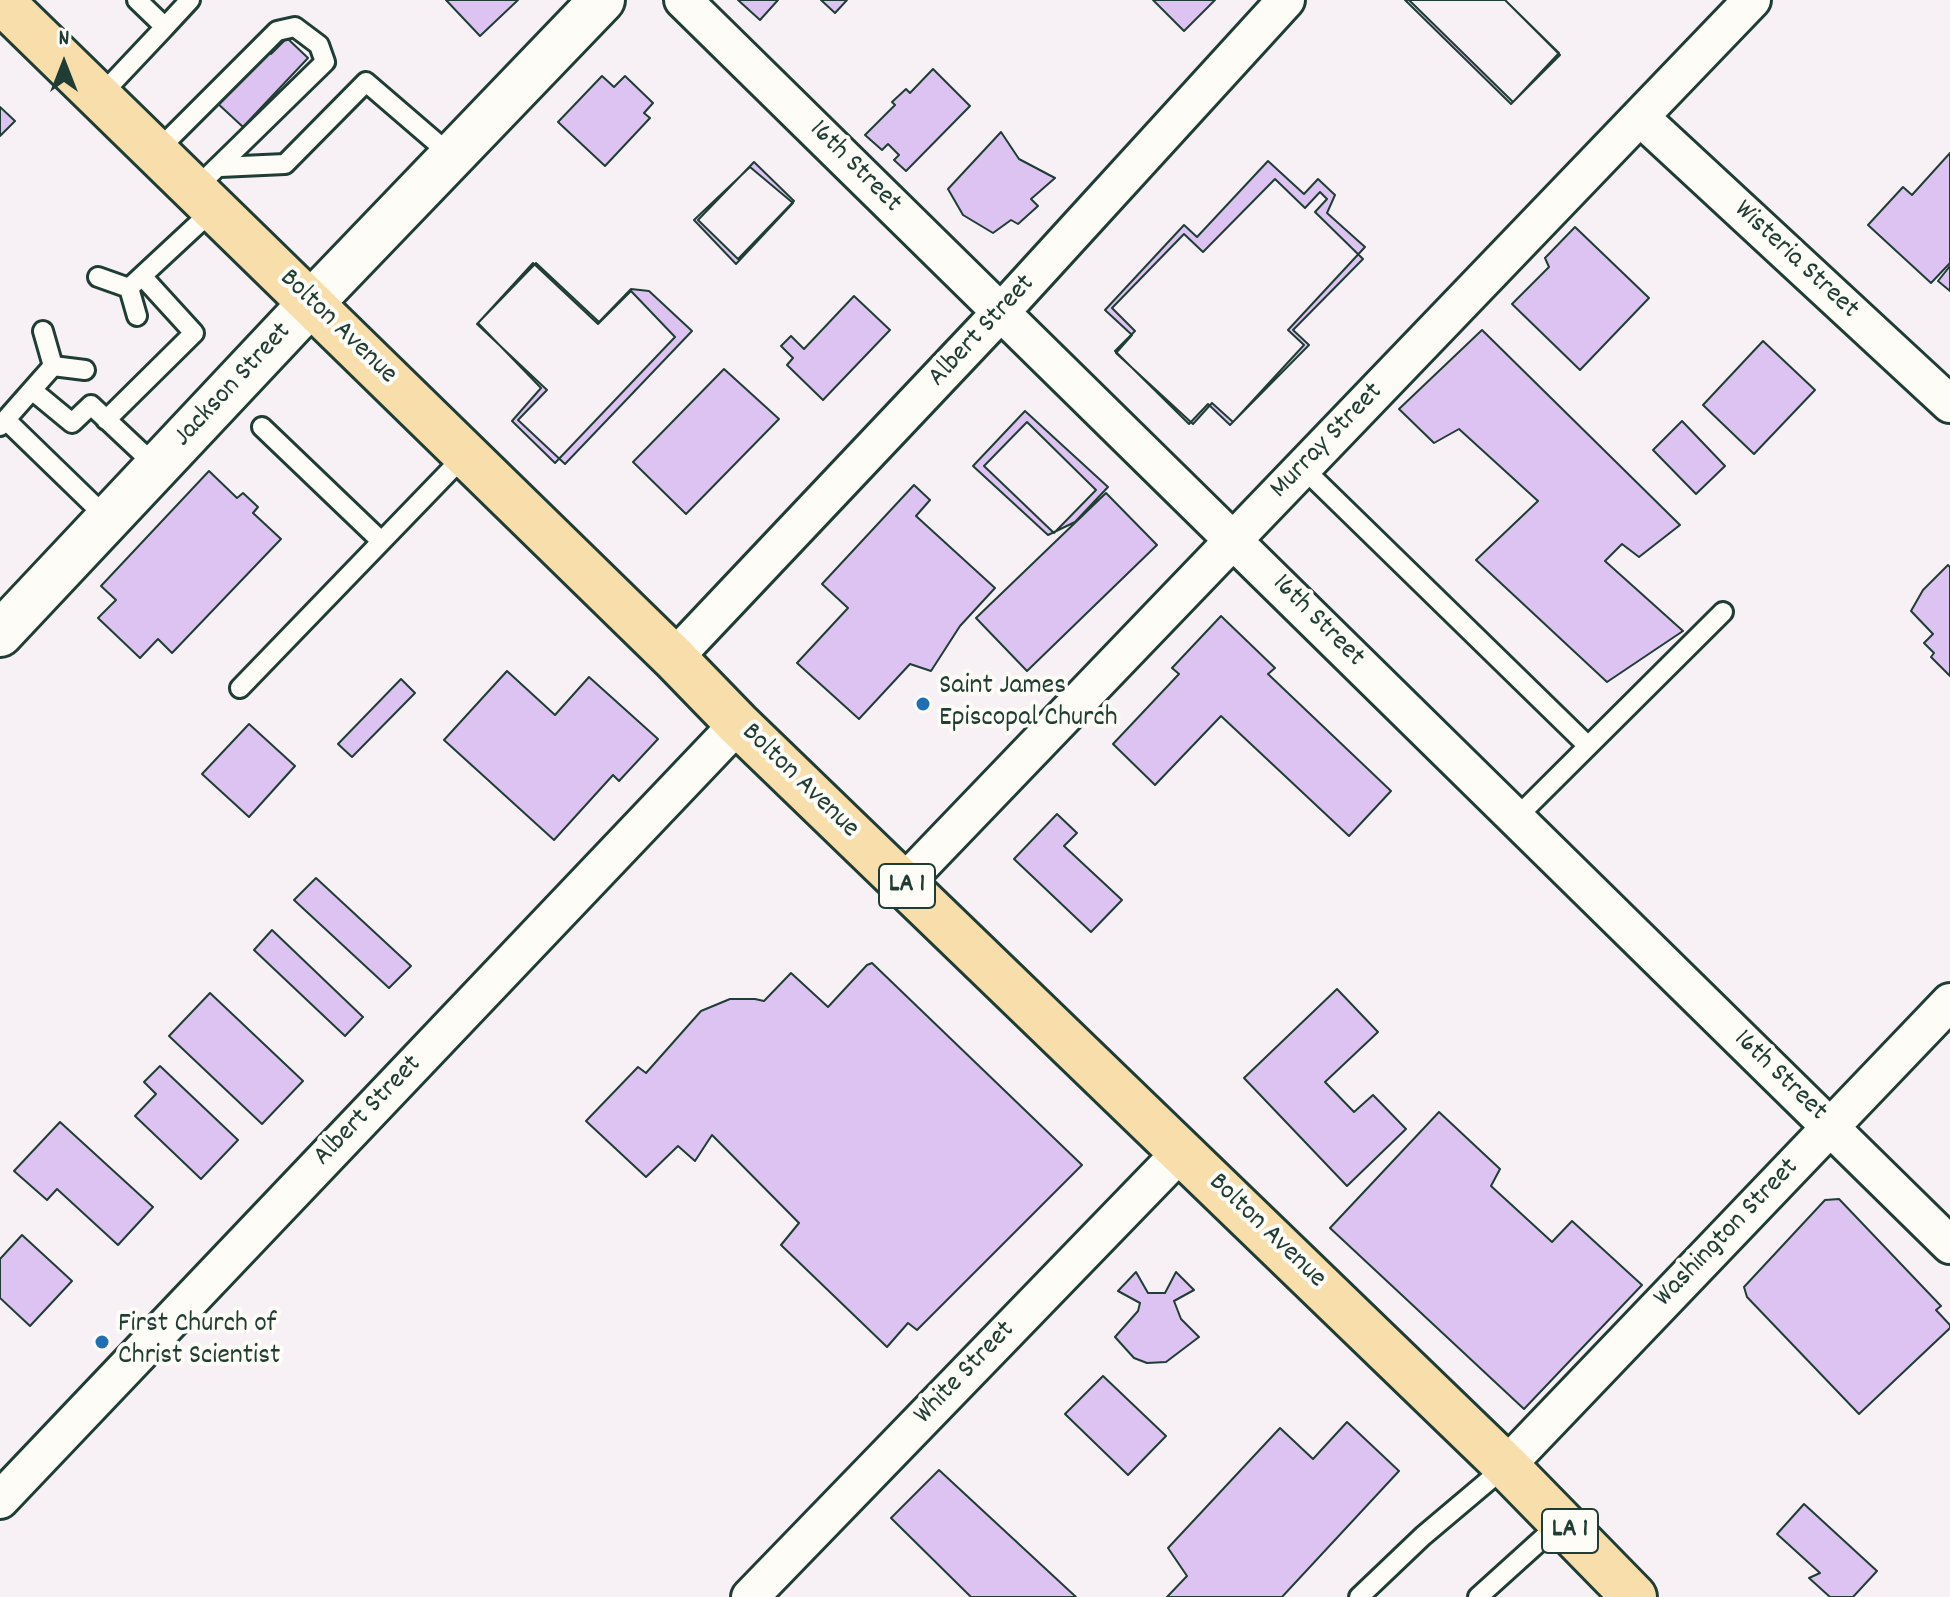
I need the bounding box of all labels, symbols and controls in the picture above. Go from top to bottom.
north arrow [24,24,104,104]
text: N [59,24,69,55]
street label: 16th Street [801,115,907,221]
street label: Wisteria Street [1725,195,1865,327]
street label: Bolton Avenue [271,263,403,393]
street label: Albert Street [922,269,1044,395]
street label: Jackson Street [168,317,300,455]
street label: Murray Street [1264,377,1392,507]
street label: 16th Street [1264,569,1370,675]
place label: Saint James Episcopal Church [939,671,1118,737]
marker: Saint James Episcopal Church [914,695,932,713]
street label: Bolton Avenue [733,717,865,847]
road number: LA 1 [879,864,935,908]
street label: 16th Street [1725,1024,1833,1130]
street label: Albert Street [308,1049,430,1175]
street label: Washington Street [1648,1152,1808,1316]
street label: Bolton Avenue [1200,1167,1332,1297]
place label: First Church of Christ Scientist [118,1309,280,1375]
street label: White Street [908,1315,1024,1433]
marker: First Church of Christ Scientist [93,1333,111,1351]
road number: LA 1 [1542,1509,1598,1553]

